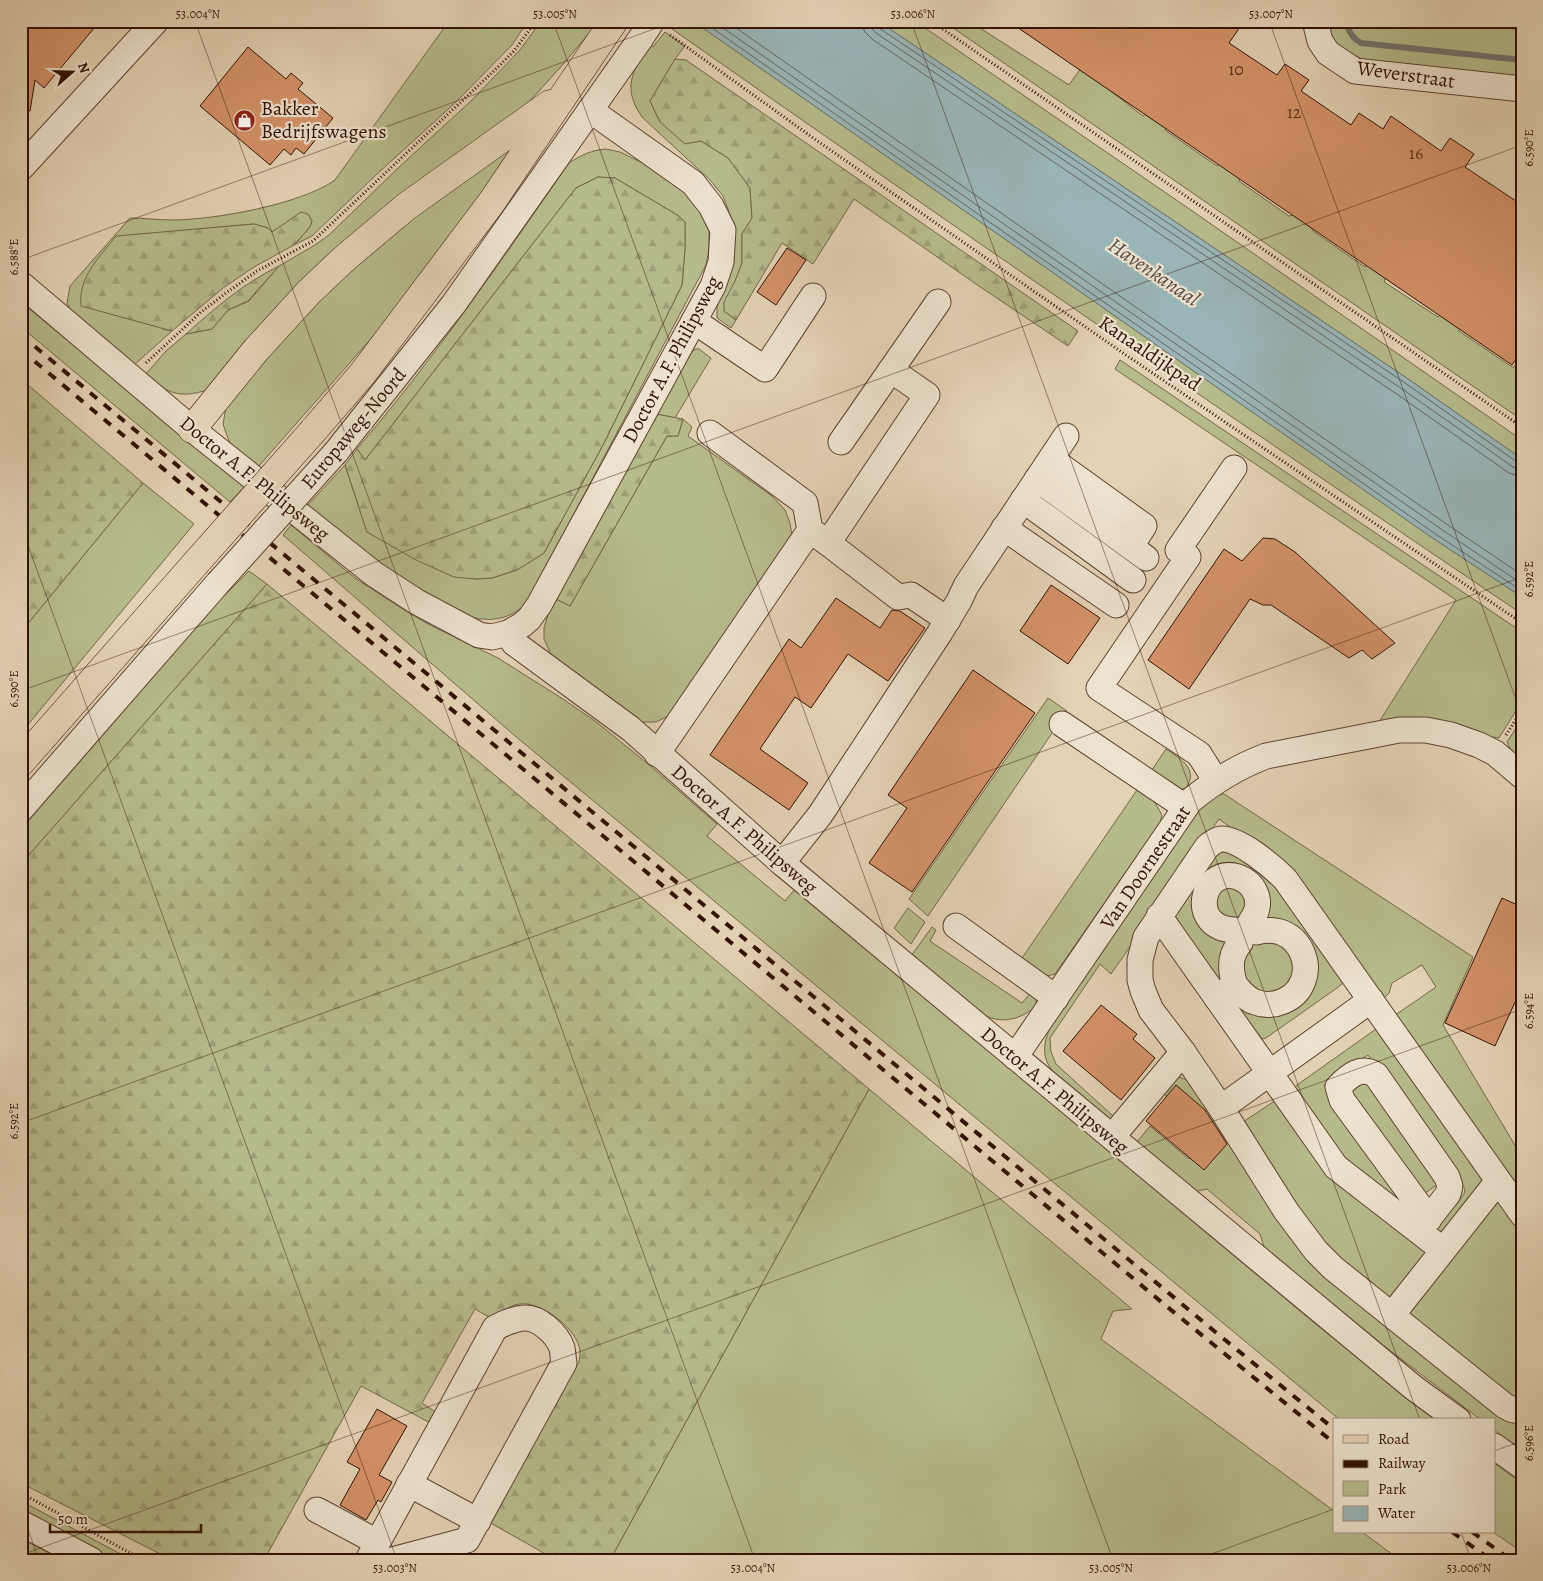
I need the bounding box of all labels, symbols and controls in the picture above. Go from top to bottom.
text: 53.004°N [176,6,221,22]
text: 53.005°N [533,6,577,22]
text: 53.006°N [891,6,936,22]
text: 53.007°N [1249,6,1293,22]
north arrow [48,48,98,98]
street label: Weverstraat [1354,54,1457,95]
house number: 10 [1228,57,1244,81]
text: N [73,60,94,76]
place label: Bakker Bedrijfswagens [261,95,386,145]
house number: 12 [1287,100,1302,124]
shop icon: Bakker Bedrijfswagens [233,108,257,132]
text: 6.590°E [1521,130,1537,166]
house number: 16 [1409,141,1423,165]
water label: Havenkanaal [1103,231,1206,313]
text: 6.588°E [6,239,22,275]
street label: Doctor A.F. Philipsweg [616,271,727,448]
street label: Kanaaldijkpad [1093,309,1206,398]
street label: Europaweg-Noord [295,362,412,495]
street label: Doctor A.F. Philipsweg [174,409,335,547]
text: 6.592°E [1521,561,1537,597]
text: 6.590°E [6,671,22,707]
street label: Doctor A.F. Philipsweg [666,758,824,900]
street label: Van Doornestraat [1093,800,1197,935]
text: 6.594°E [1521,993,1537,1029]
street label: Doctor A.F. Philipsweg [975,1020,1134,1160]
text: 6.592°E [6,1103,22,1139]
legend [1333,1418,1496,1534]
text: 6.596°E [1521,1425,1537,1461]
text: Road [1378,1429,1410,1449]
text: Railway [1378,1453,1426,1473]
text: Park [1378,1479,1407,1499]
scale bar [50,1501,201,1533]
text: Water [1377,1503,1415,1523]
text: 50 m [58,1509,88,1529]
text: 53.003°N [373,1560,417,1576]
text: 53.004°N [731,1560,776,1576]
text: 53.005°N [1089,1560,1133,1576]
text: 53.006°N [1447,1560,1492,1576]

